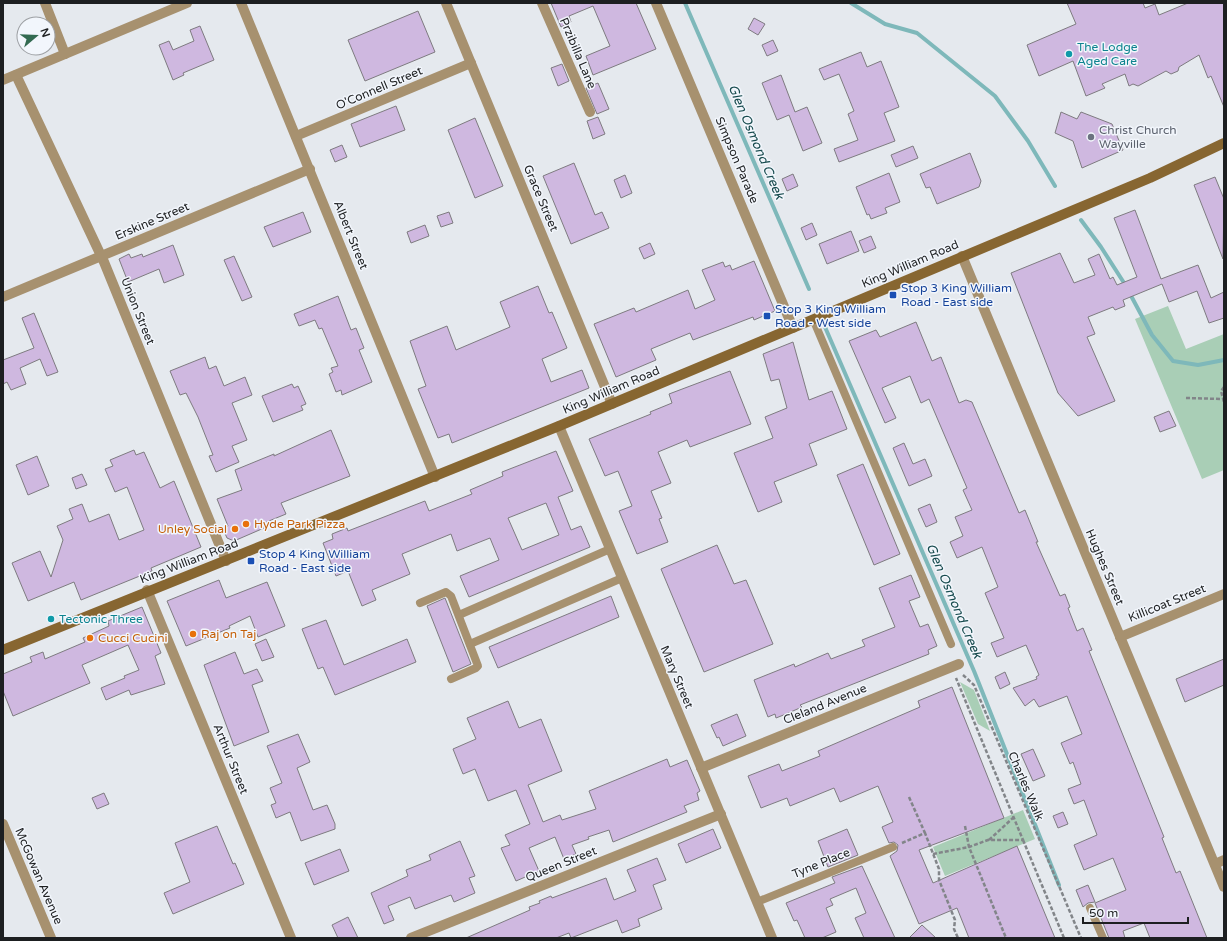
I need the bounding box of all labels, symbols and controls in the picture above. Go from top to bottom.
street label: Przibilla Lane [557,15,599,91]
north arrow [16,16,56,56]
text: N [37,27,53,39]
place label: The Lodge Aged Care [1077,40,1138,68]
marker: The Lodge Aged Care [1064,49,1074,59]
street label: O'Connell Street [334,63,425,113]
water label: Glen Osmond Creek [725,82,788,203]
street label: Simpson Parade [712,115,762,206]
place label: Christ Church Wayville [1099,123,1177,151]
marker: Christ Church Wayville [1086,132,1096,142]
street label: Grace Street [521,163,561,234]
street label: Erskine Street [113,199,191,243]
street label: Albert Street [331,199,371,272]
street label: King William Road [859,237,961,291]
street label: Union Street [118,275,158,347]
place label: Stop 3 King William Road - East side [901,281,1012,309]
marker: Stop 3 King William Road - East side [888,290,898,300]
place label: Stop 3 King William Road - West side [775,302,886,330]
marker: Stop 3 King William Road - West side [762,311,772,321]
street label: King William Road [560,363,662,417]
place label: Hyde Park Pizza [254,517,345,531]
marker: Hyde Park Pizza [241,519,251,529]
place label: Unley Social [158,522,227,536]
marker: Unley Social [230,524,240,534]
street label: Hughes Street [1083,527,1127,607]
street label: King William Road [138,536,240,586]
water label: Glen Osmond Creek [923,541,986,662]
place label: Stop 4 King William Road - East side [259,547,370,575]
marker: Stop 4 King William Road - East side [246,556,256,566]
street label: Killicoat Street [1126,581,1208,625]
place label: Tectonic Three [59,612,143,626]
marker: Tectonic Three [46,614,56,624]
place label: Raj on Taj [201,627,256,641]
marker: Raj on Taj [188,629,198,639]
place label: Cucci Cucini [98,631,168,645]
marker: Cucci Cucini [85,633,95,643]
street label: Mary Street [658,644,697,711]
street label: Cleland Avenue [781,681,869,727]
street label: Arthur Street [211,722,252,797]
street label: Charles Walk [1005,749,1047,823]
street label: McGowan Avenue [12,826,66,927]
street label: Queen Street [523,843,599,885]
street label: Tyne Place [790,845,852,881]
scale bar [1083,899,1188,925]
text: 50 m [1089,906,1118,920]

